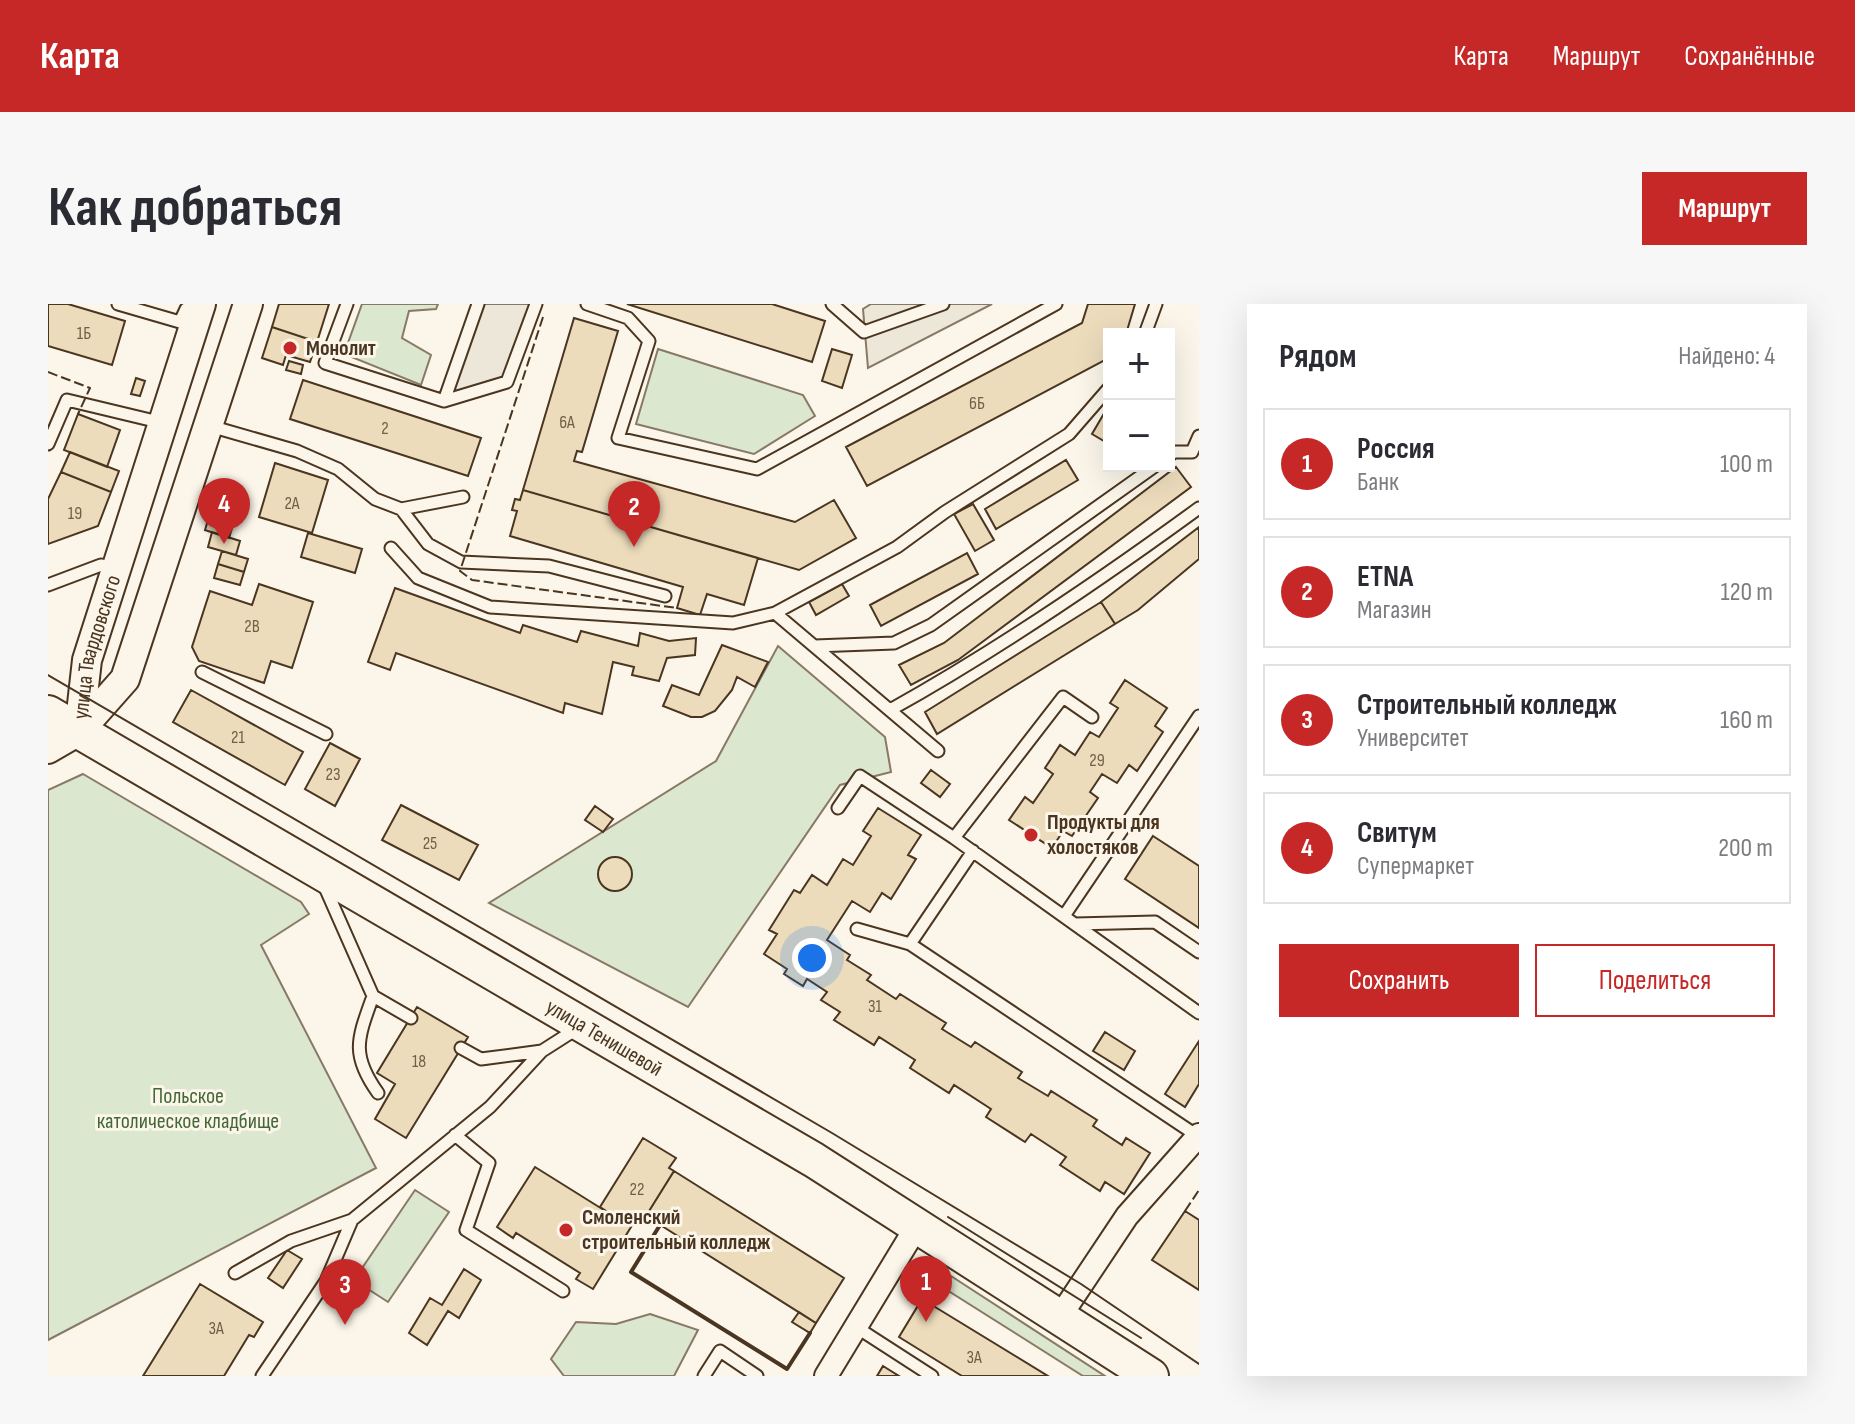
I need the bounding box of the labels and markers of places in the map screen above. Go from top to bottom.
place label: Монолит [306,335,376,362]
marker: Монолит [281,339,299,357]
pin: 4 [198,478,250,544]
pin: 2 [608,481,660,547]
place label: Продукты для холостяков [1047,809,1160,861]
marker: Продукты для холостяков [1022,826,1040,844]
place label: Смоленский строительный колледж [582,1204,771,1256]
marker: Смоленский строительный колледж [557,1221,575,1239]
pin: 1 [900,1256,952,1322]
pin: 3 [319,1259,371,1325]

